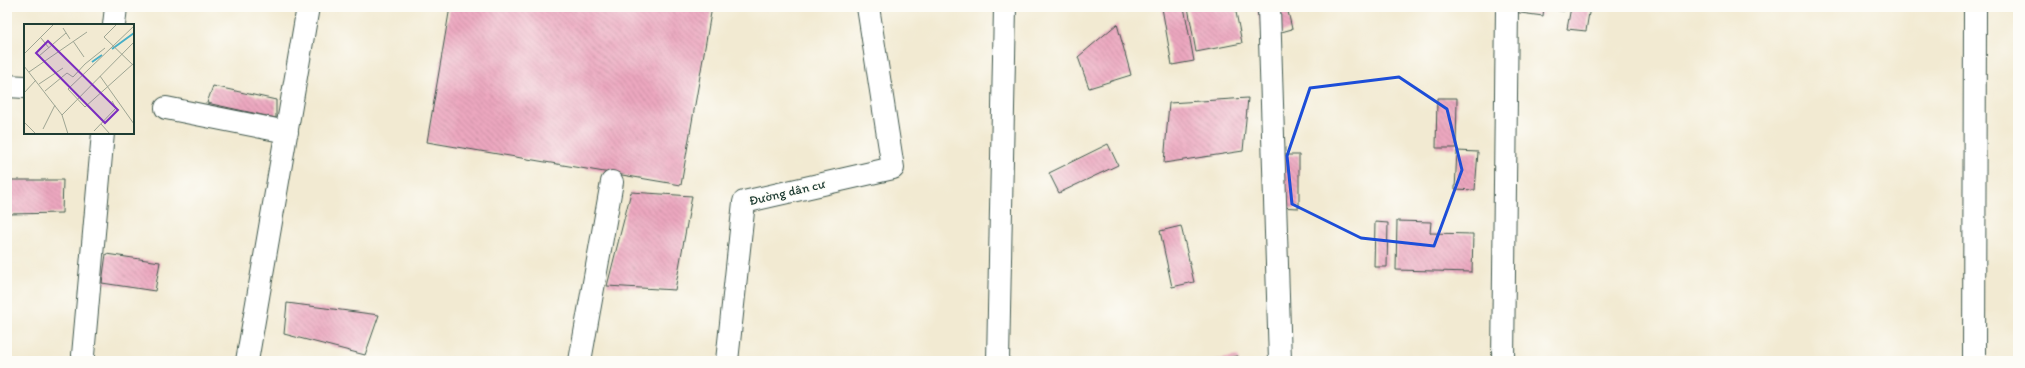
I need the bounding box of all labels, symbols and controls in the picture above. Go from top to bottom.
inset map [24,24,134,134]
street label: Đường dân cư [747,176,827,208]

